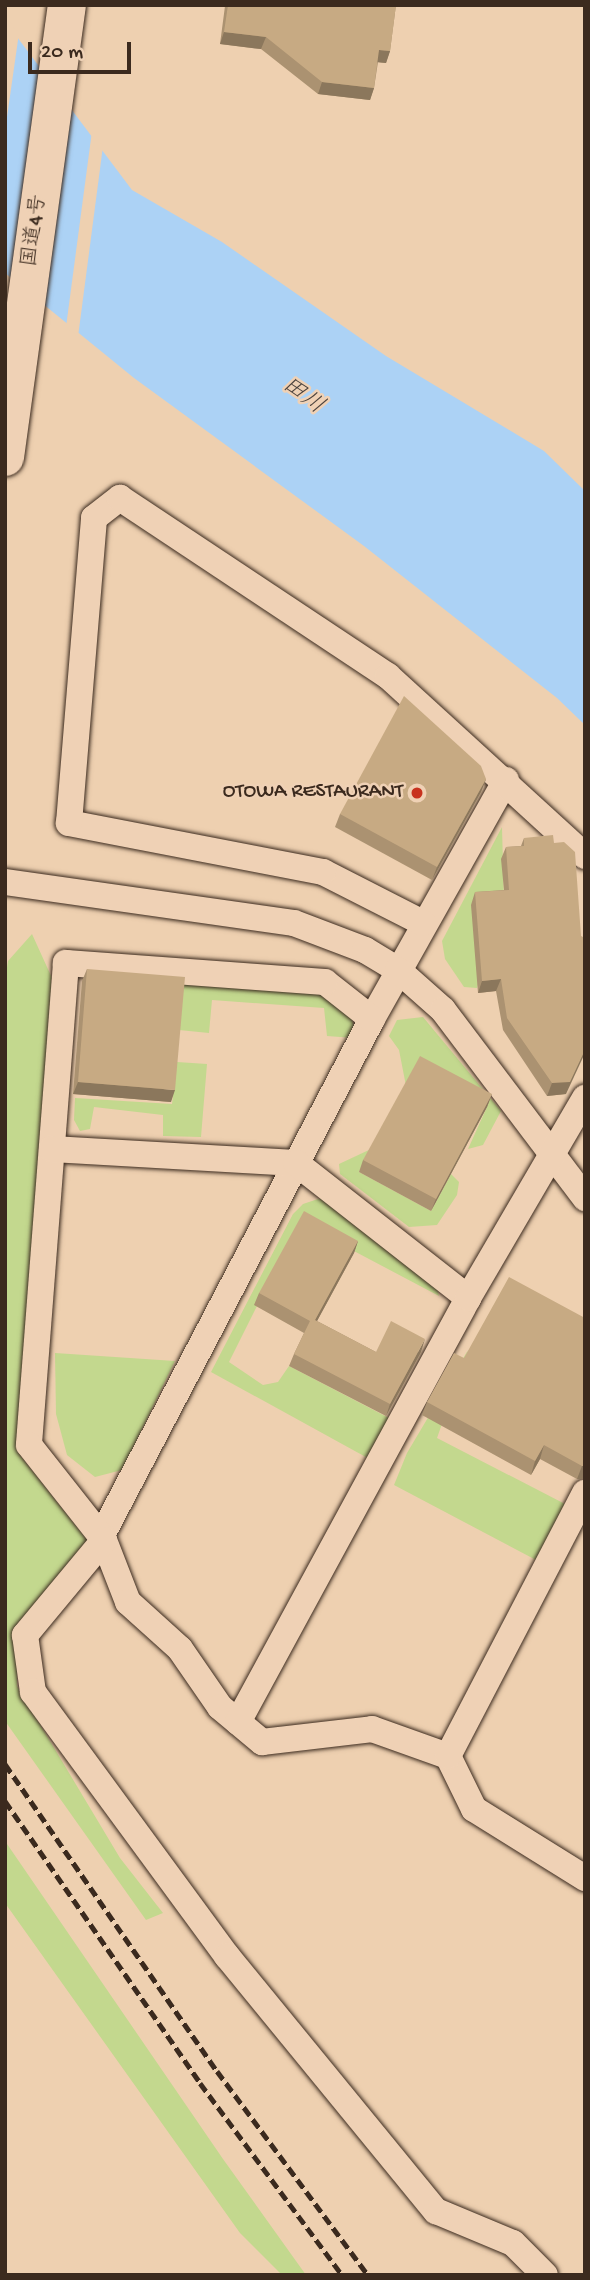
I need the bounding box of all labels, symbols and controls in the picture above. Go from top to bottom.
scale bar [32,28,135,72]
text: 20 m [41,41,83,66]
street label: 国道4号 [18,193,54,269]
water label: 田川 [275,372,329,422]
place label: OTOWA RESTAURANT [223,780,403,806]
marker: OTOWA RESTAURANT [409,785,425,801]

